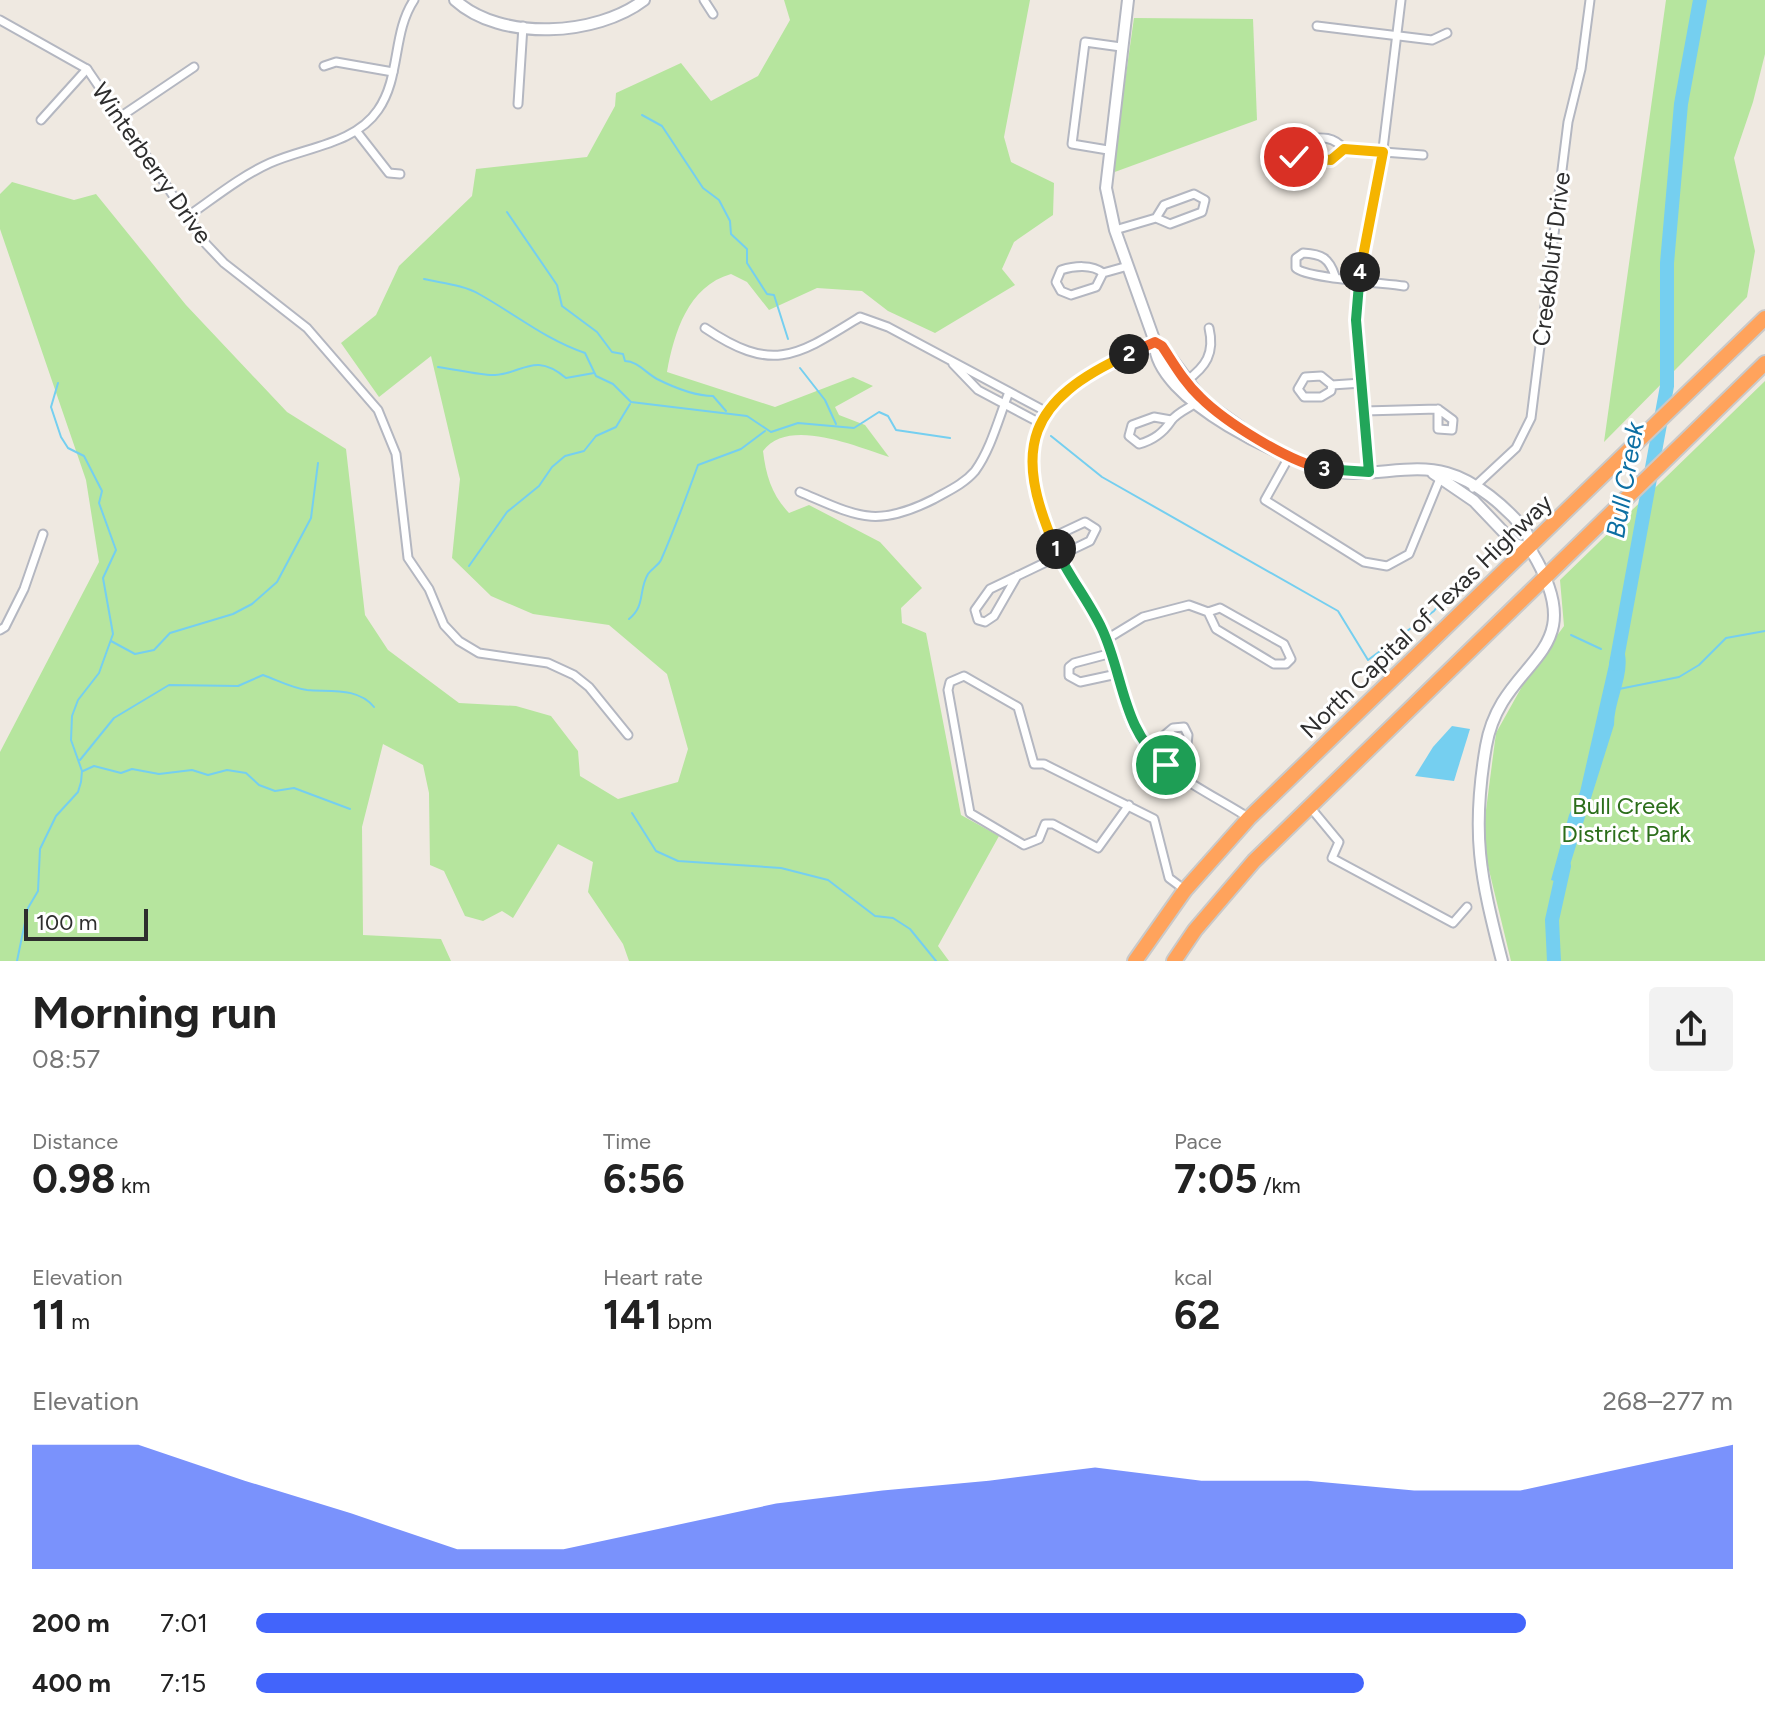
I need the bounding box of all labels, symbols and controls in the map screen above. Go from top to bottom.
street label: Winterberry Drive [86,77,218,249]
pin [1260,123,1328,191]
icon: check [1272,135,1316,179]
street label: Creekbluff Drive [1526,170,1576,348]
pin: 4 [1340,252,1380,292]
text: 4 [1353,258,1367,285]
pin: 2 [1109,334,1149,374]
text: 2 [1123,340,1135,367]
water label: Bull Creek [1599,418,1651,540]
pin: 3 [1304,449,1344,489]
text: 3 [1318,455,1330,482]
street label: North Capital of Texas Highway [1294,488,1558,744]
pin: 1 [1036,529,1076,569]
text: 1 [1051,535,1061,562]
pin [1132,731,1200,799]
icon: arrive [1144,743,1188,787]
park label: Bull Creek District Park [1561,791,1691,848]
scale bar [24,905,148,941]
text: 100 m [36,909,97,936]
text: Morning run [32,986,277,1039]
button: share [1649,987,1733,1071]
text: 08:57 [32,1043,100,1075]
text: Distance [32,1128,118,1155]
text: Time [603,1128,651,1155]
text: Pace [1174,1128,1222,1155]
text: 0.98 [32,1155,116,1203]
text: 6:56 [603,1155,685,1203]
text: 7:05 [1174,1155,1257,1203]
text: km [116,1172,150,1199]
text: /km [1257,1172,1301,1199]
text: Elevation [32,1264,122,1291]
text: Heart rate [603,1264,703,1291]
text: kcal [1174,1264,1212,1291]
text: 11 [32,1291,66,1339]
text: 141 [603,1291,662,1339]
text: 62 [1174,1291,1220,1339]
text: m [66,1308,90,1335]
text: bpm [662,1308,712,1335]
text: Elevation [32,1385,139,1417]
text: 268–277 m [1602,1385,1733,1417]
text: 200 m [32,1607,110,1639]
text: 7:01 [160,1607,208,1639]
text: 400 m [32,1667,111,1699]
text: 7:15 [160,1667,206,1699]

